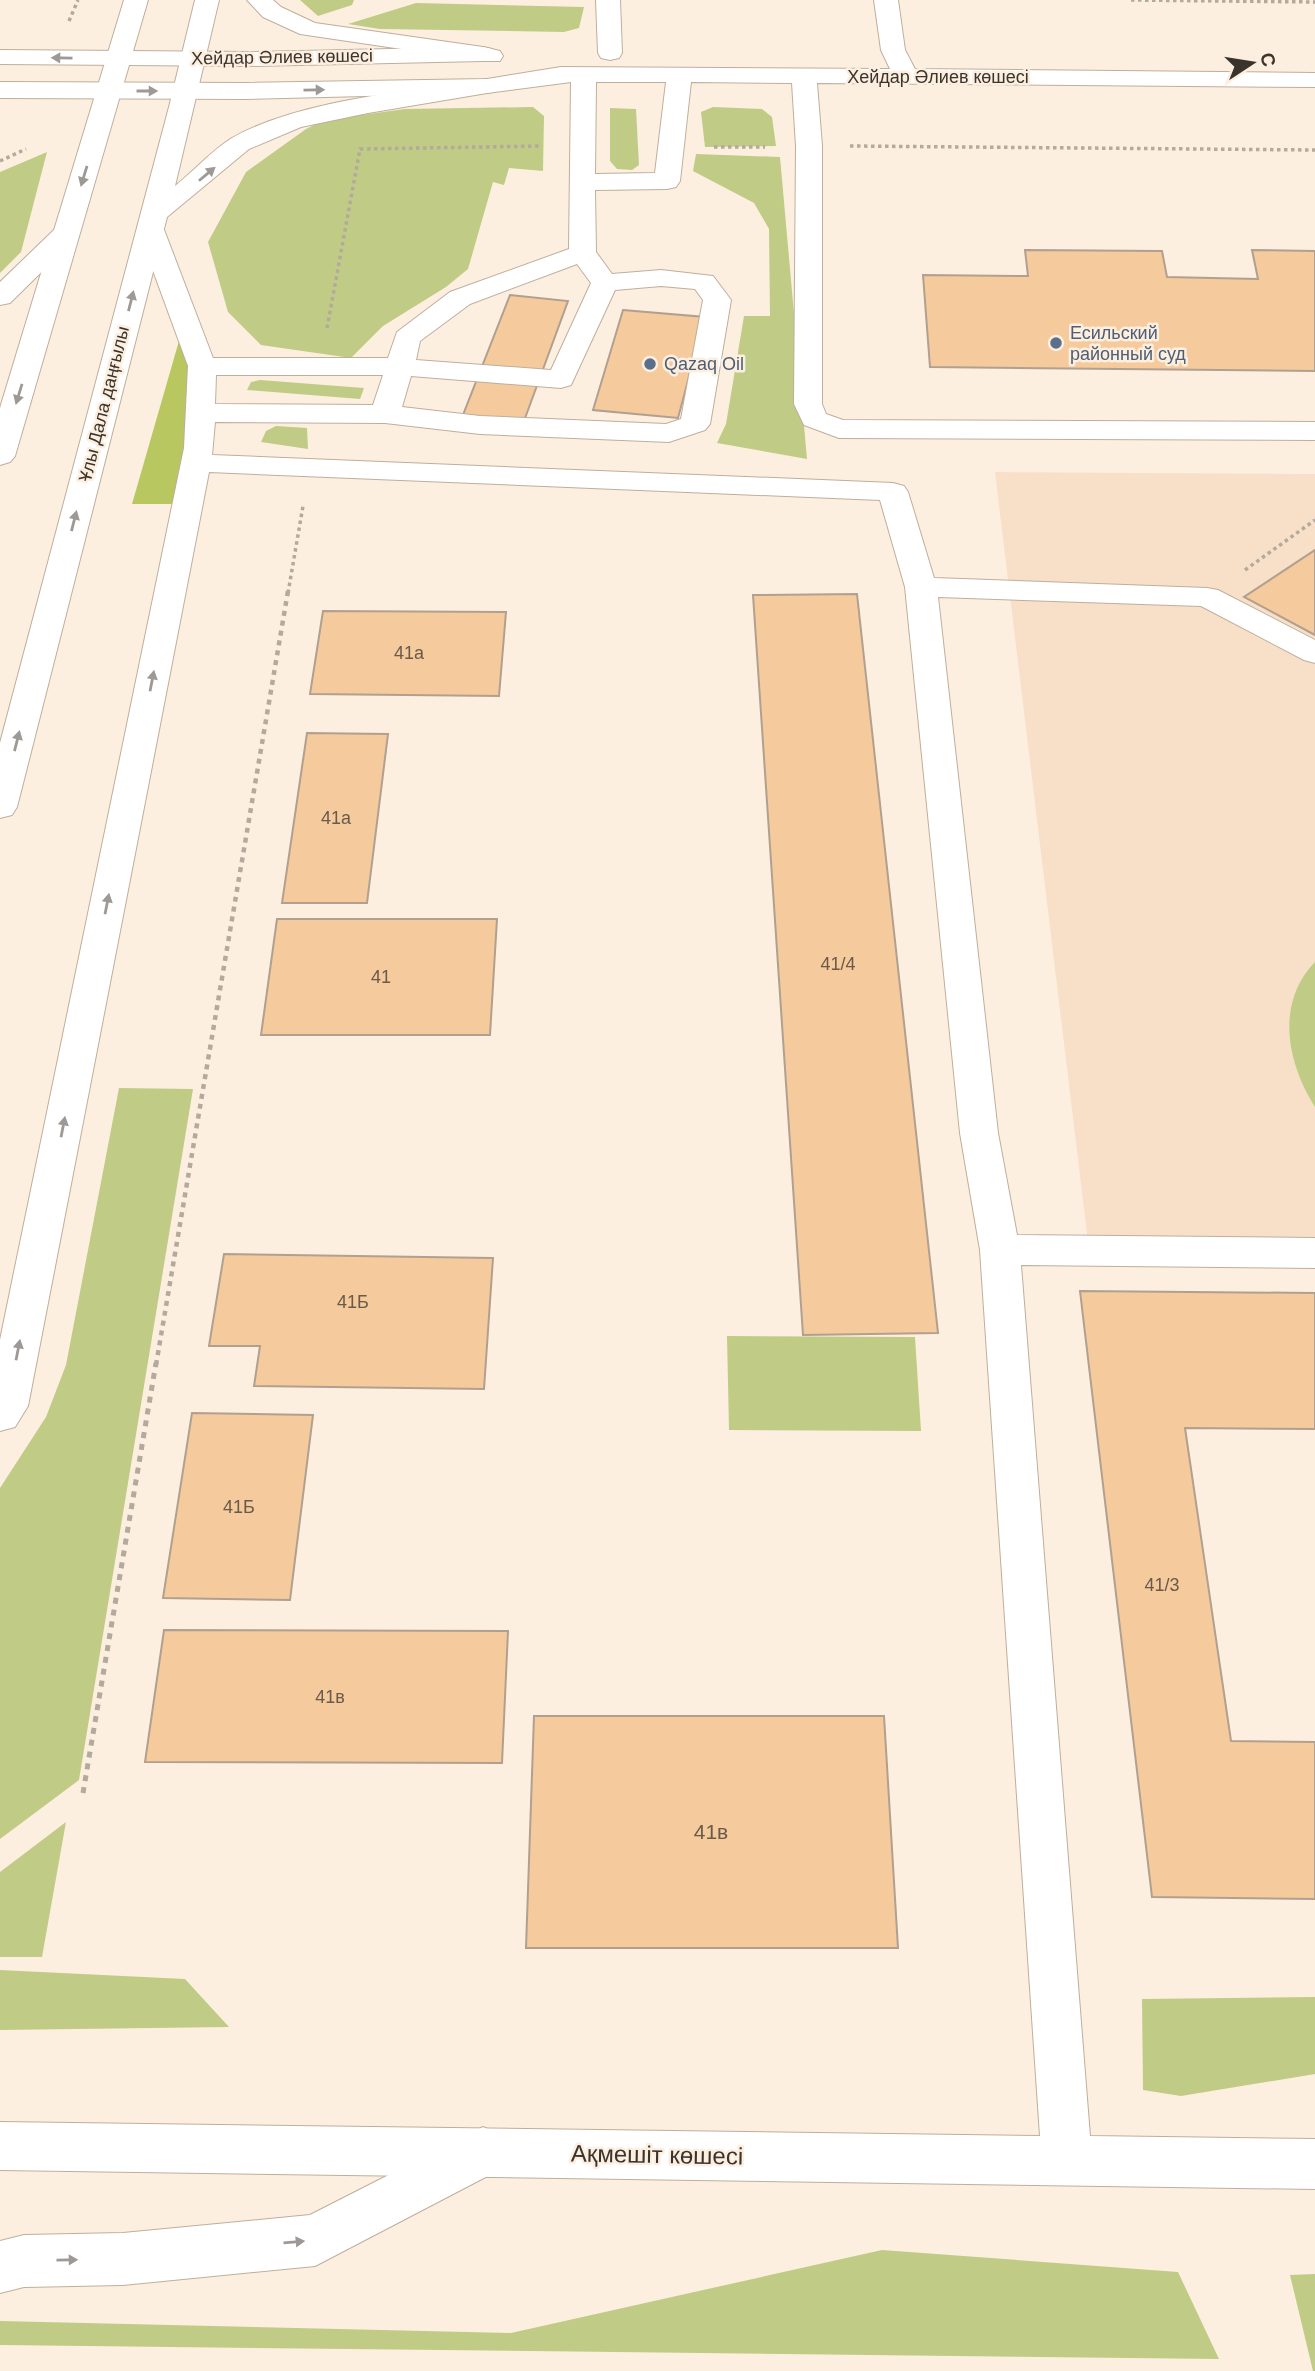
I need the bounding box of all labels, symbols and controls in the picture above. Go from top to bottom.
north arrow [1217,28,1287,98]
street label: Хейдар Әлиев көшесі [191,45,373,69]
text: С [1256,51,1280,69]
one-way arrow [50,52,72,64]
street label: Хейдар Әлиев көшесі [847,67,1029,87]
one-way arrow [303,84,325,95]
one-way arrow [137,85,159,97]
one-way arrow [79,166,89,187]
one-way arrow [198,166,216,181]
one-way arrow [126,290,137,312]
place label: Есильский районный суд [1070,323,1186,364]
street label: Ұлы Дала даңғылы [75,324,133,484]
marker: Есильский районный суд [1048,335,1064,351]
place label: Qazaq Oil [664,354,744,374]
marker: Qazaq Oil [642,356,658,372]
one-way arrow [13,383,23,404]
one-way arrow [69,510,80,532]
house number: 41а [394,643,425,663]
one-way arrow [147,670,158,692]
one-way arrow [12,730,23,752]
house number: 41а [321,808,352,828]
one-way arrow [102,893,113,915]
house number: 41/4 [820,954,856,974]
house number: 41 [371,967,391,987]
one-way arrow [57,1116,68,1138]
house number: 41Б [337,1292,369,1312]
one-way arrow [13,1339,24,1361]
house number: 41Б [223,1497,255,1517]
house number: 41/3 [1144,1575,1180,1595]
house number: 41в [315,1687,345,1707]
house number: 41в [694,1820,728,1843]
street label: Ақмешіт көшесі [571,2139,743,2170]
one-way arrow [283,2236,305,2247]
one-way arrow [57,2254,79,2266]

